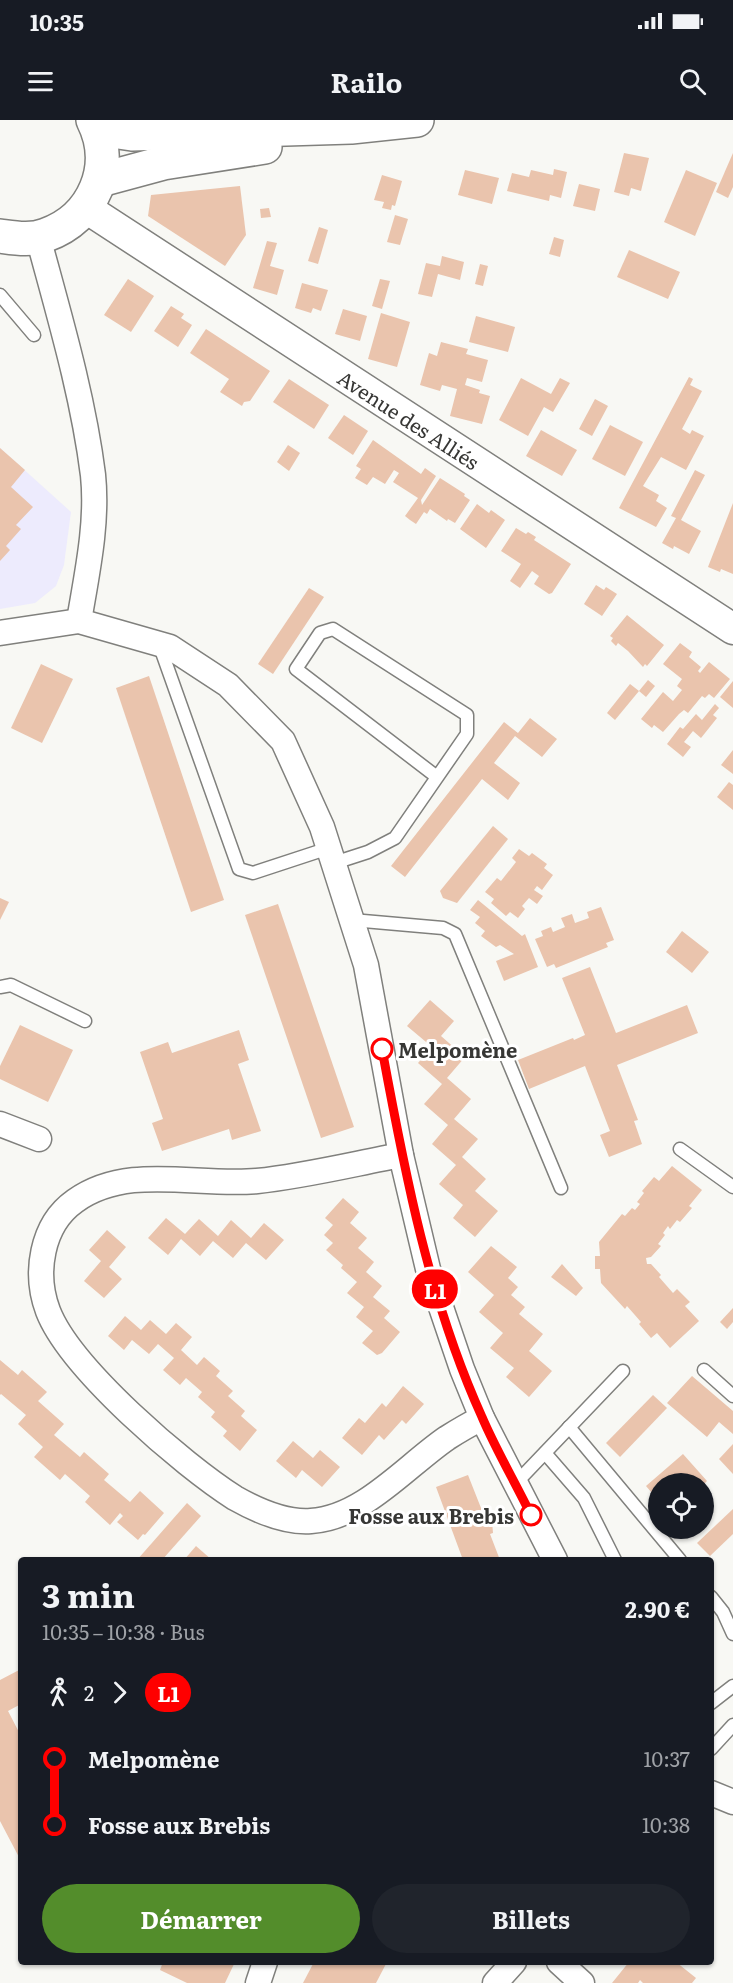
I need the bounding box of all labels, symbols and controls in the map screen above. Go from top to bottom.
text: 10:35 [30,5,84,38]
text: Railo [331,61,402,101]
icon: menu [24,65,57,98]
icon: search [676,65,709,98]
street label: Avenue des Alliés [332,362,486,476]
place label: Melpomène [398,1034,517,1064]
marker: Melpomène [371,1038,393,1060]
line badge: L1 [408,1270,462,1308]
text: L1 [424,1274,446,1305]
map controls [648,1473,714,1539]
button: locate [648,1473,714,1539]
place label: Fosse aux Brebis [348,1500,514,1530]
marker: Fosse aux Brebis [520,1504,542,1526]
text: 3 min [42,1569,135,1618]
text: 2.90 € [625,1592,690,1625]
text: 10:35 – 10:38 · Bus [42,1616,205,1646]
icon: walk [42,1676,75,1709]
icon: forward [103,1676,136,1709]
text: 2 [84,1677,94,1707]
text: L1 [157,1677,179,1708]
text: Melpomène [88,1742,219,1775]
text: 10:37 [643,1743,690,1773]
text: Fosse aux Brebis [88,1808,270,1841]
text: 10:38 [642,1809,690,1839]
button: Démarrer [42,1884,360,1953]
button: Billets [372,1884,690,1953]

